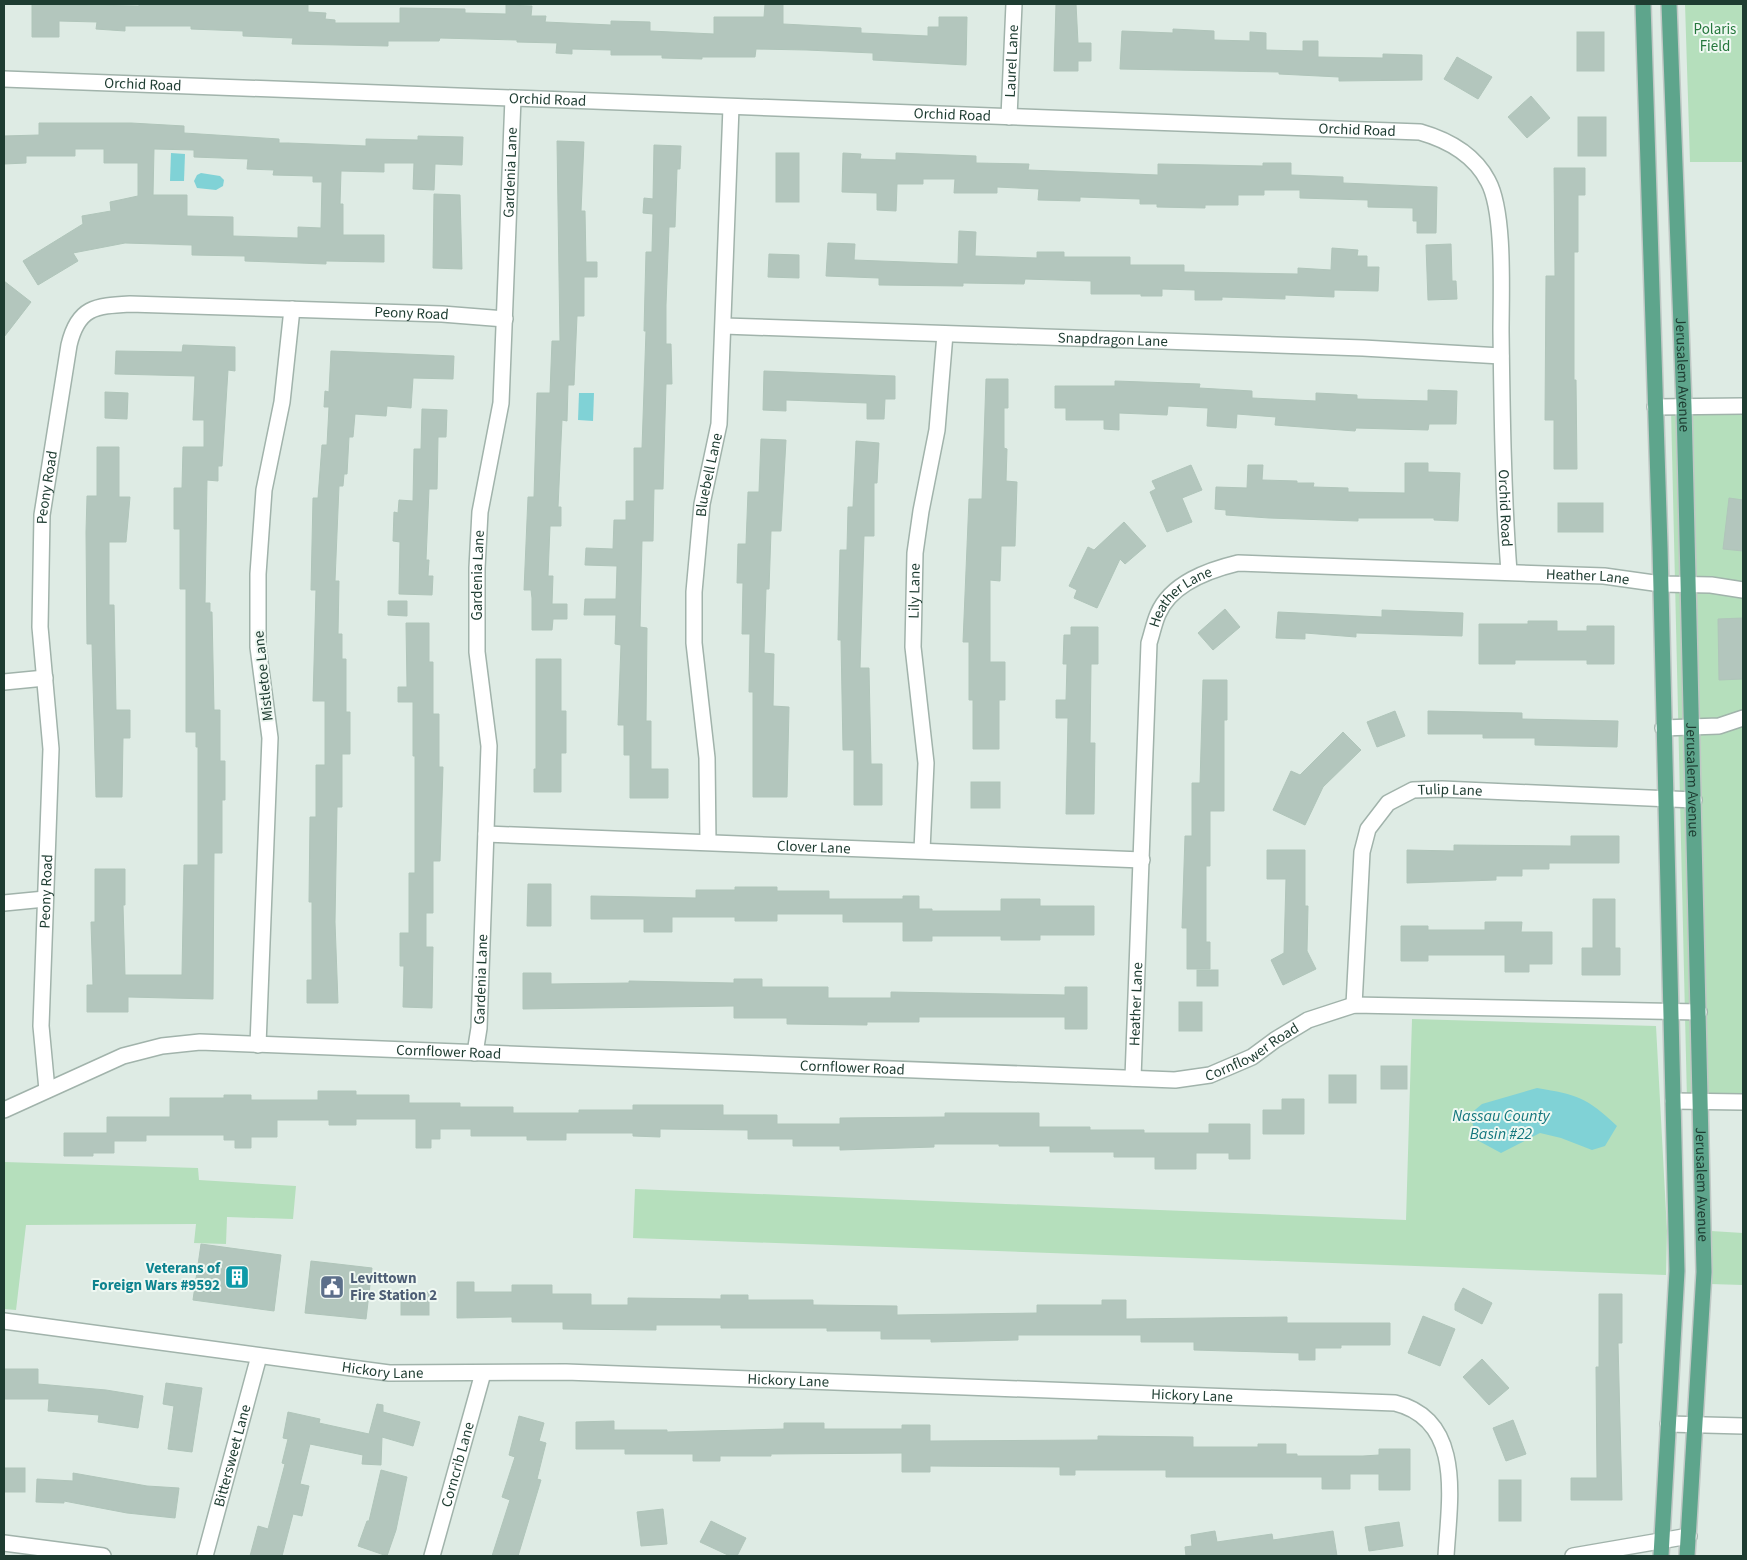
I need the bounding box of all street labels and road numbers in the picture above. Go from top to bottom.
street label: Laurel Lane [1000,24,1024,98]
street label: Orchid Road [104,73,182,97]
street label: Orchid Road [509,88,587,112]
street label: Orchid Road [913,103,991,127]
street label: Orchid Road [1318,118,1396,142]
street label: Gardenia Lane [498,127,523,218]
street label: Peony Road [374,302,449,325]
street label: Jerusalem Avenue [1670,317,1695,432]
street label: Snapdragon Lane [1057,327,1168,352]
street label: Bluebell Lane [691,431,728,518]
street label: Peony Road [32,449,63,524]
street label: Orchid Road [1493,469,1517,547]
street label: Gardenia Lane [467,529,490,621]
street label: Heather Lane [1144,562,1215,630]
street label: Lily Lane [904,563,926,619]
street label: Heather Lane [1545,564,1631,590]
street label: Mistletoe Lane [248,630,279,722]
street label: Jerusalem Avenue [1680,722,1704,837]
street label: Tulip Lane [1417,779,1483,802]
street label: Clover Lane [777,836,851,859]
street label: Peony Road [35,854,58,929]
street label: Gardenia Lane [469,934,493,1025]
street label: Heather Lane [1124,962,1148,1046]
street label: Cornflower Road [1204,1018,1303,1087]
street label: Cornflower Road [396,1040,502,1065]
street label: Cornflower Road [799,1055,905,1080]
street label: Jerusalem Avenue [1690,1127,1713,1242]
street label: Hickory Lane [341,1357,423,1384]
street label: Hickory Lane [747,1369,830,1393]
street label: Hickory Lane [1151,1384,1233,1408]
street label: Bittersweet Lane [209,1402,256,1509]
street label: Corncrib Lane [436,1420,480,1510]

